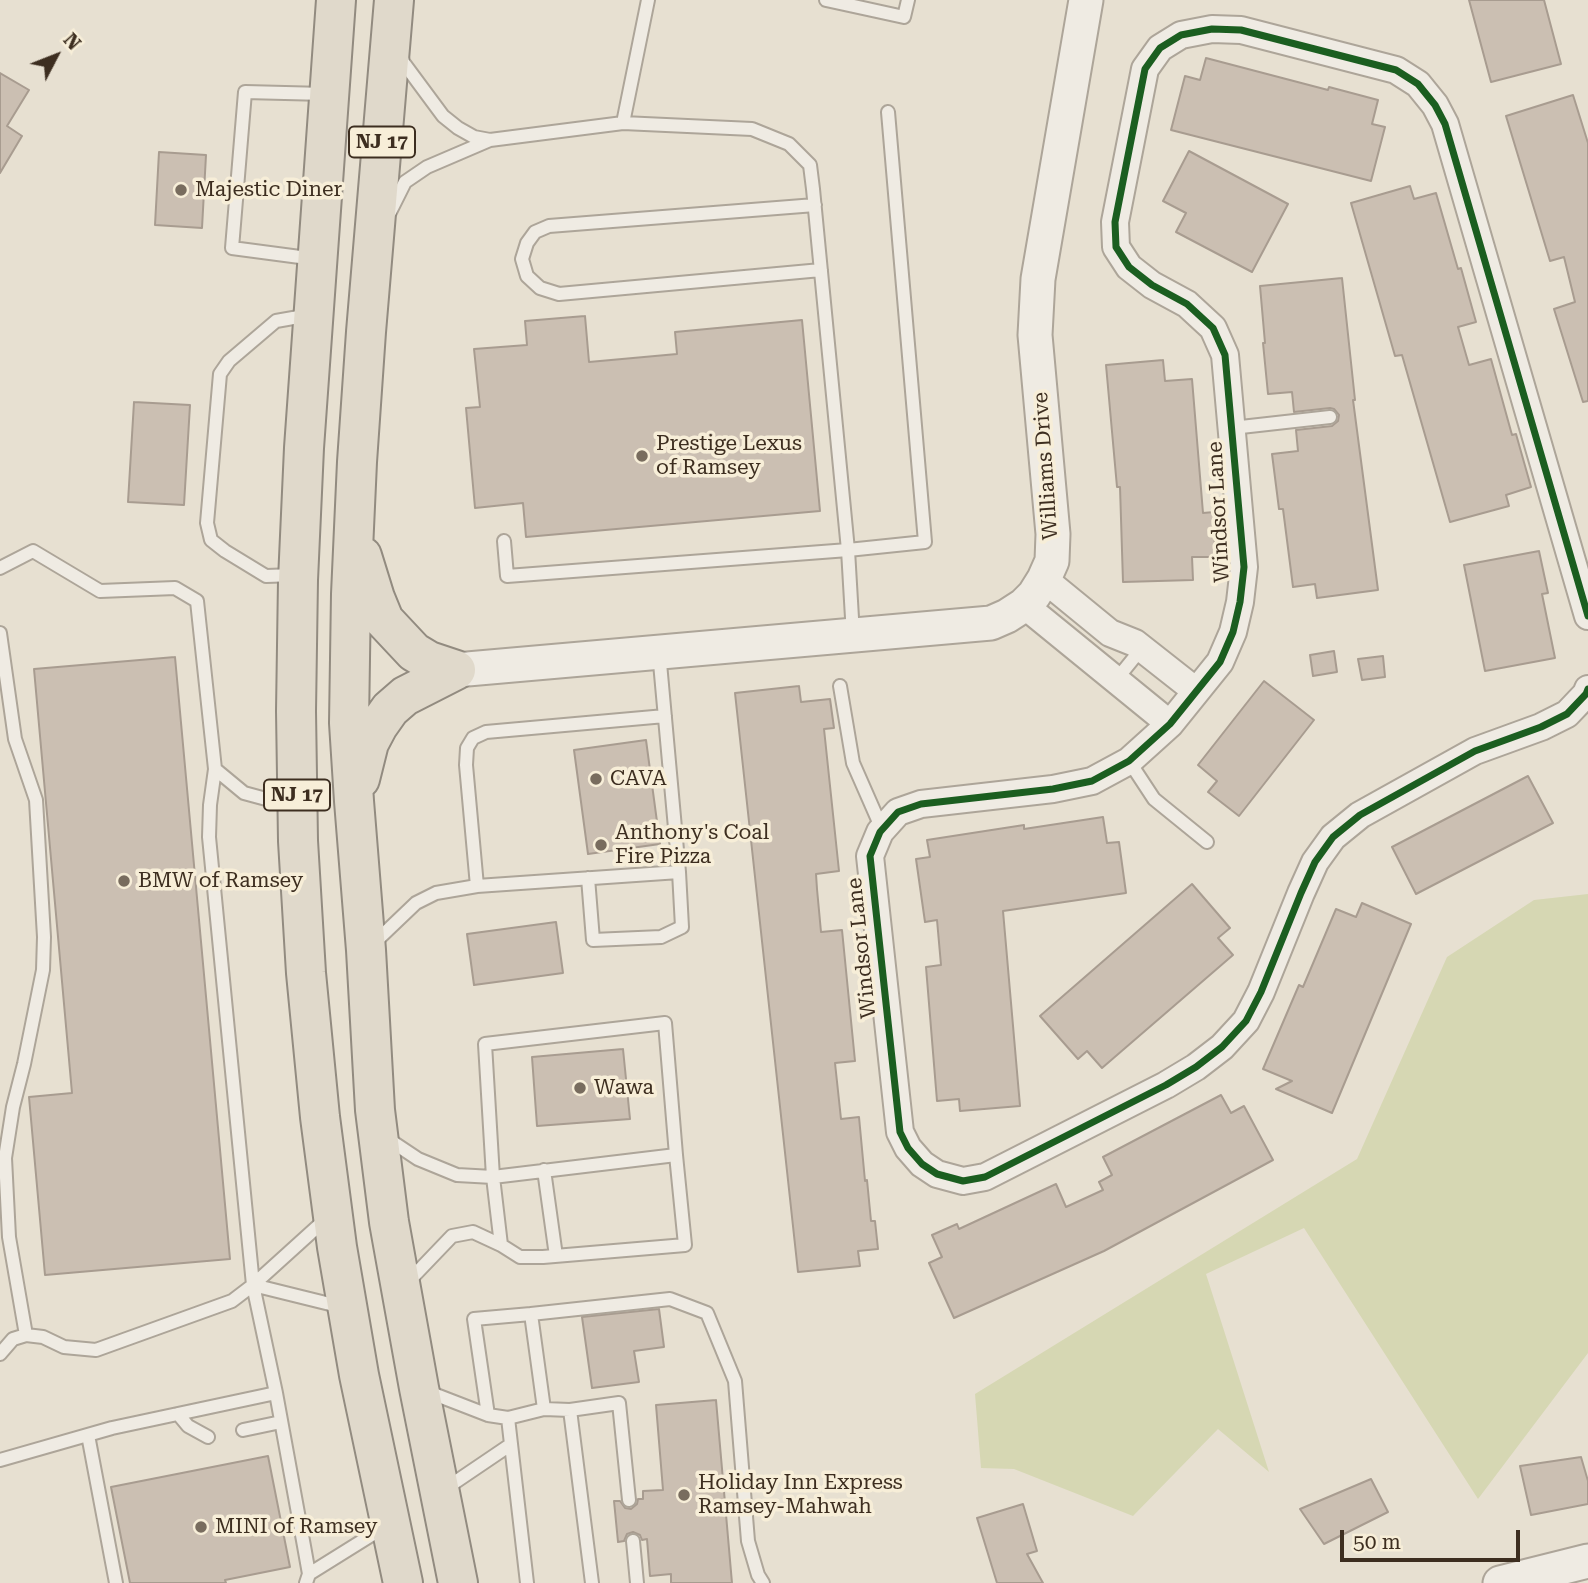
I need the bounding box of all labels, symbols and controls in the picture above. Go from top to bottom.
north arrow [21,21,91,91]
text: N [59,28,85,55]
road number: NJ 17 [349,126,415,158]
place label: Majestic Diner [195,177,342,203]
marker: Majestic Diner [173,182,189,198]
street label: Williams Drive [1028,391,1064,541]
place label: Prestige Lexus of Ramsey [656,431,802,481]
street label: Windsor Lane [1203,441,1235,583]
marker: Prestige Lexus of Ramsey [634,448,650,464]
place label: CAVA [610,766,667,792]
marker: CAVA [588,771,604,787]
road number: NJ 17 [264,780,330,810]
place label: Anthony's Coal Fire Pizza [615,820,769,870]
marker: Anthony's Coal Fire Pizza [593,837,609,853]
place label: BMW of Ramsey [138,868,303,894]
marker: BMW of Ramsey [116,873,132,889]
street label: Windsor Lane [842,876,882,1020]
place label: Wawa [594,1075,654,1101]
marker: Wawa [572,1080,588,1096]
place label: Holiday Inn Express Ramsey-Mahwah [698,1470,903,1520]
marker: Holiday Inn Express Ramsey-Mahwah [676,1487,692,1503]
place label: MINI of Ramsey [215,1514,377,1540]
scale bar [1343,1516,1523,1560]
marker: MINI of Ramsey [193,1519,209,1535]
text: 50 m [1353,1530,1401,1554]

